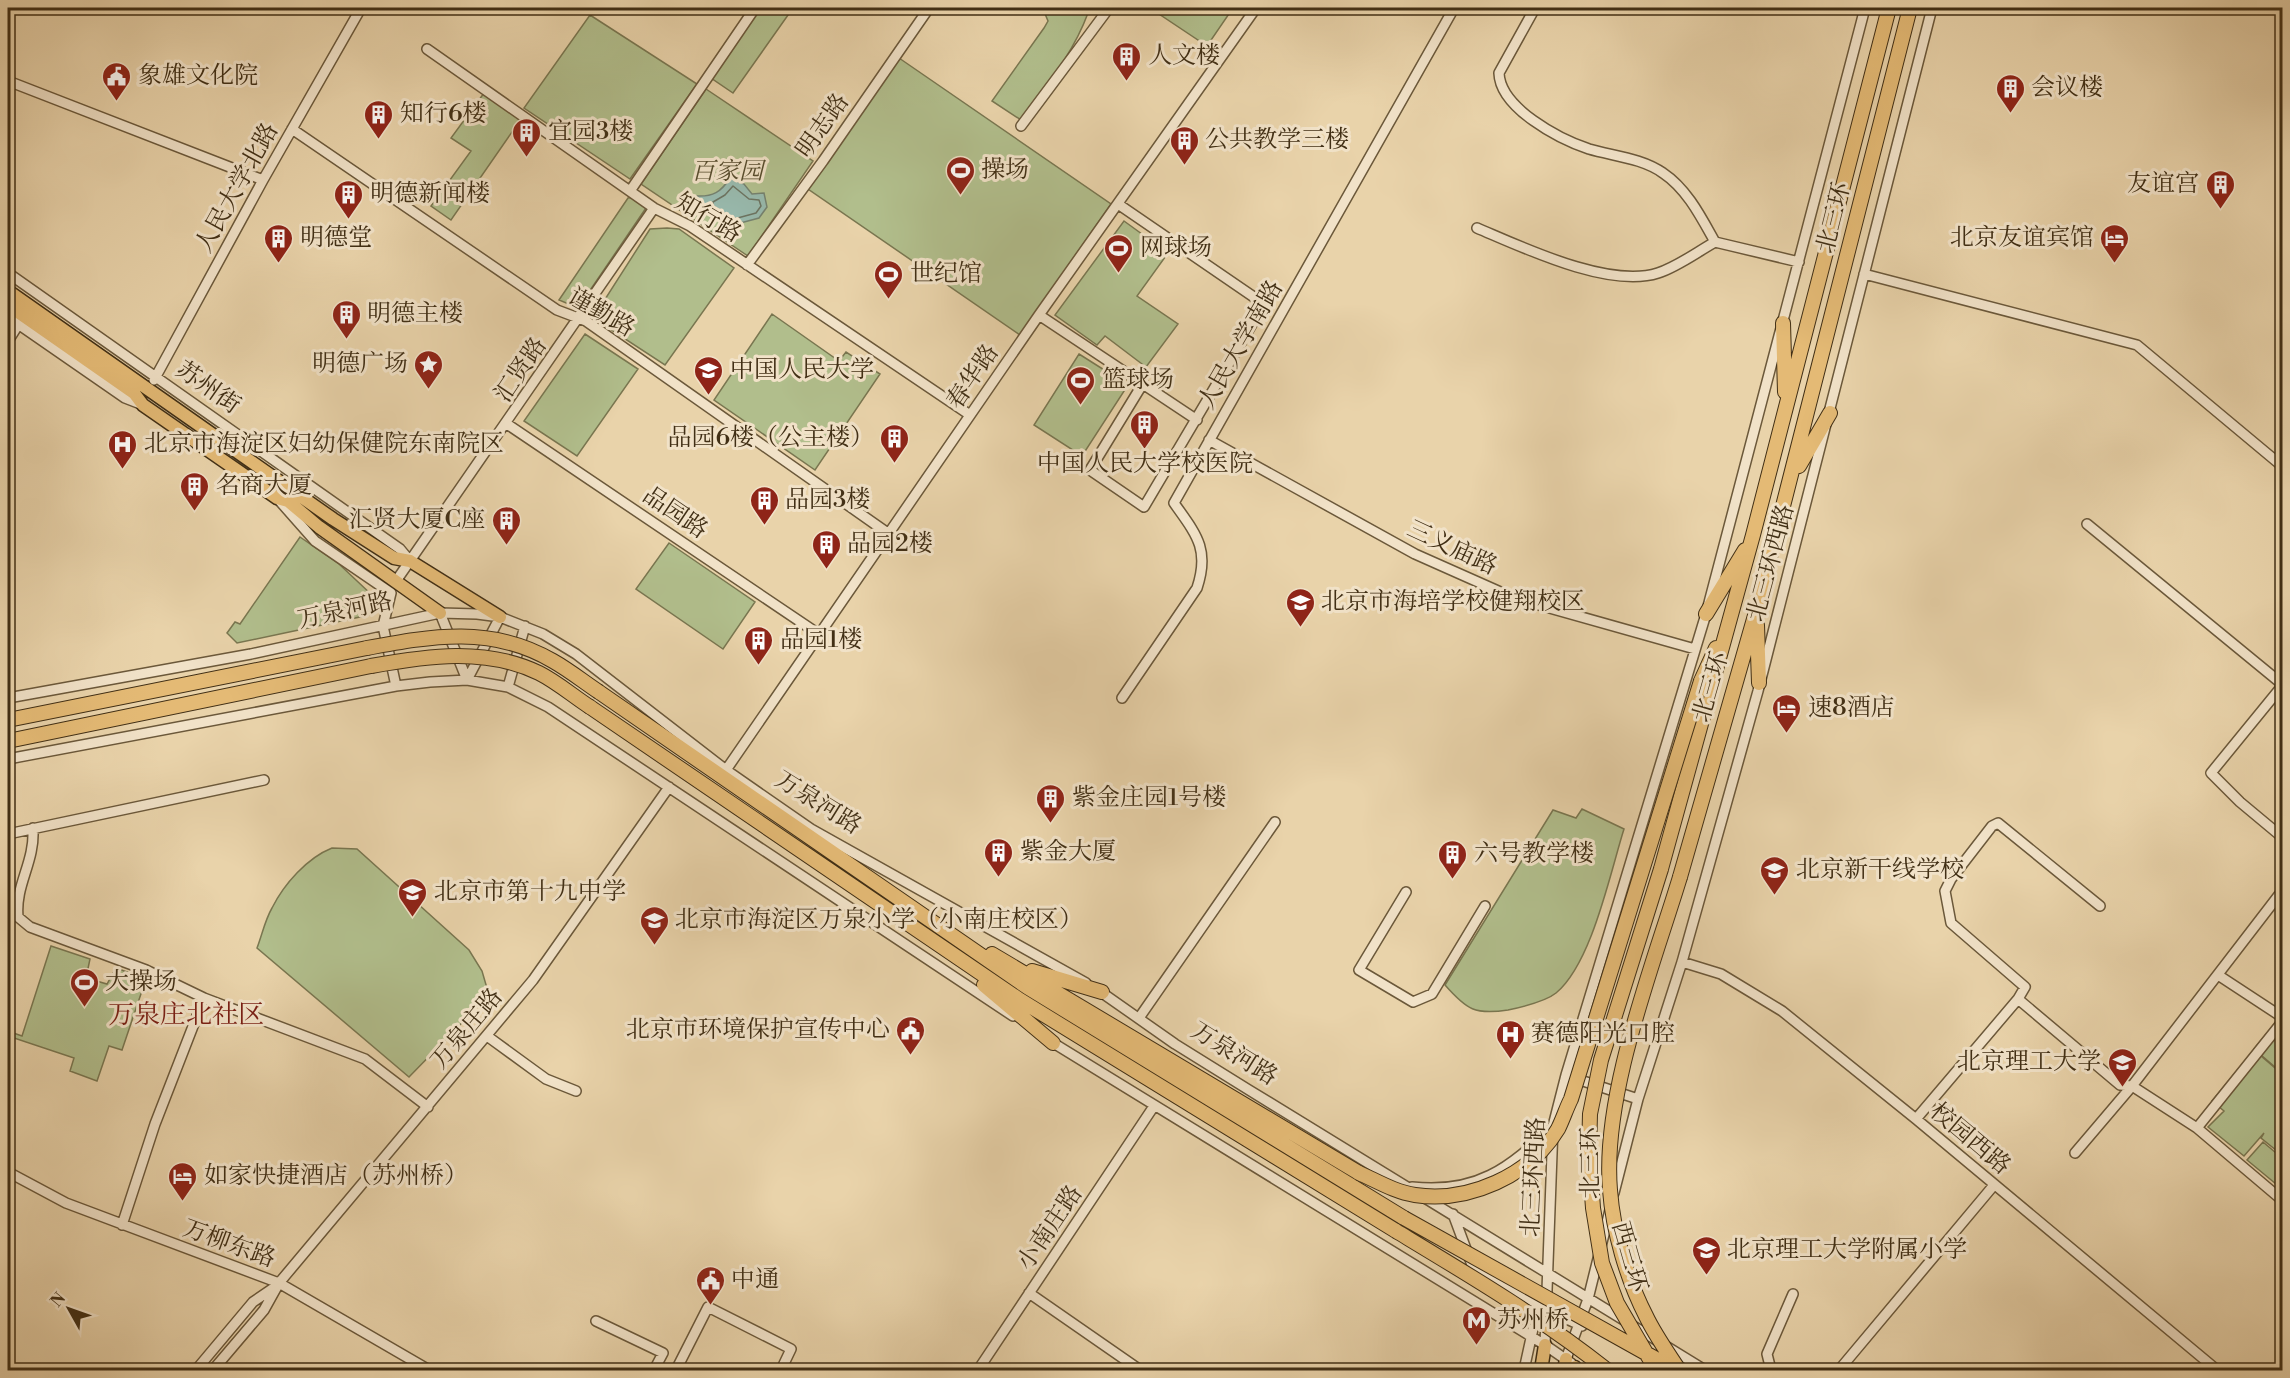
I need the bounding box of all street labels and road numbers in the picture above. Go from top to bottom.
street label: 明志路 [790,88,856,164]
street label: 人民大学北路 [189,118,285,258]
street label: 北三环 [1811,179,1857,257]
street label: 知行路 [669,187,747,249]
street label: 人民大学南路 [1192,275,1290,415]
street label: 谨勤路 [562,282,640,344]
street label: 汇贤路 [488,332,554,408]
street label: 春华路 [940,339,1006,415]
street label: 苏州街 [170,355,246,421]
street label: 品园路 [637,480,713,546]
street label: 北三环西路 [1741,501,1801,625]
street label: 三义庙路 [1402,514,1502,582]
street label: 万泉河路 [295,586,395,636]
street label: 北三环 [1687,648,1735,726]
street label: 万泉河路 [769,765,867,841]
street label: 万泉庄路 [425,983,509,1075]
street label: 万泉河路 [1185,1016,1283,1092]
street label: 校园西路 [1924,1097,2016,1181]
street label: 北三环西路 [1516,1116,1552,1238]
street label: 北三环 [1576,1127,1606,1199]
street label: 小南庄路 [1011,1180,1089,1276]
street label: 万柳东路 [179,1213,279,1275]
street label: 西三环 [1605,1218,1653,1296]

